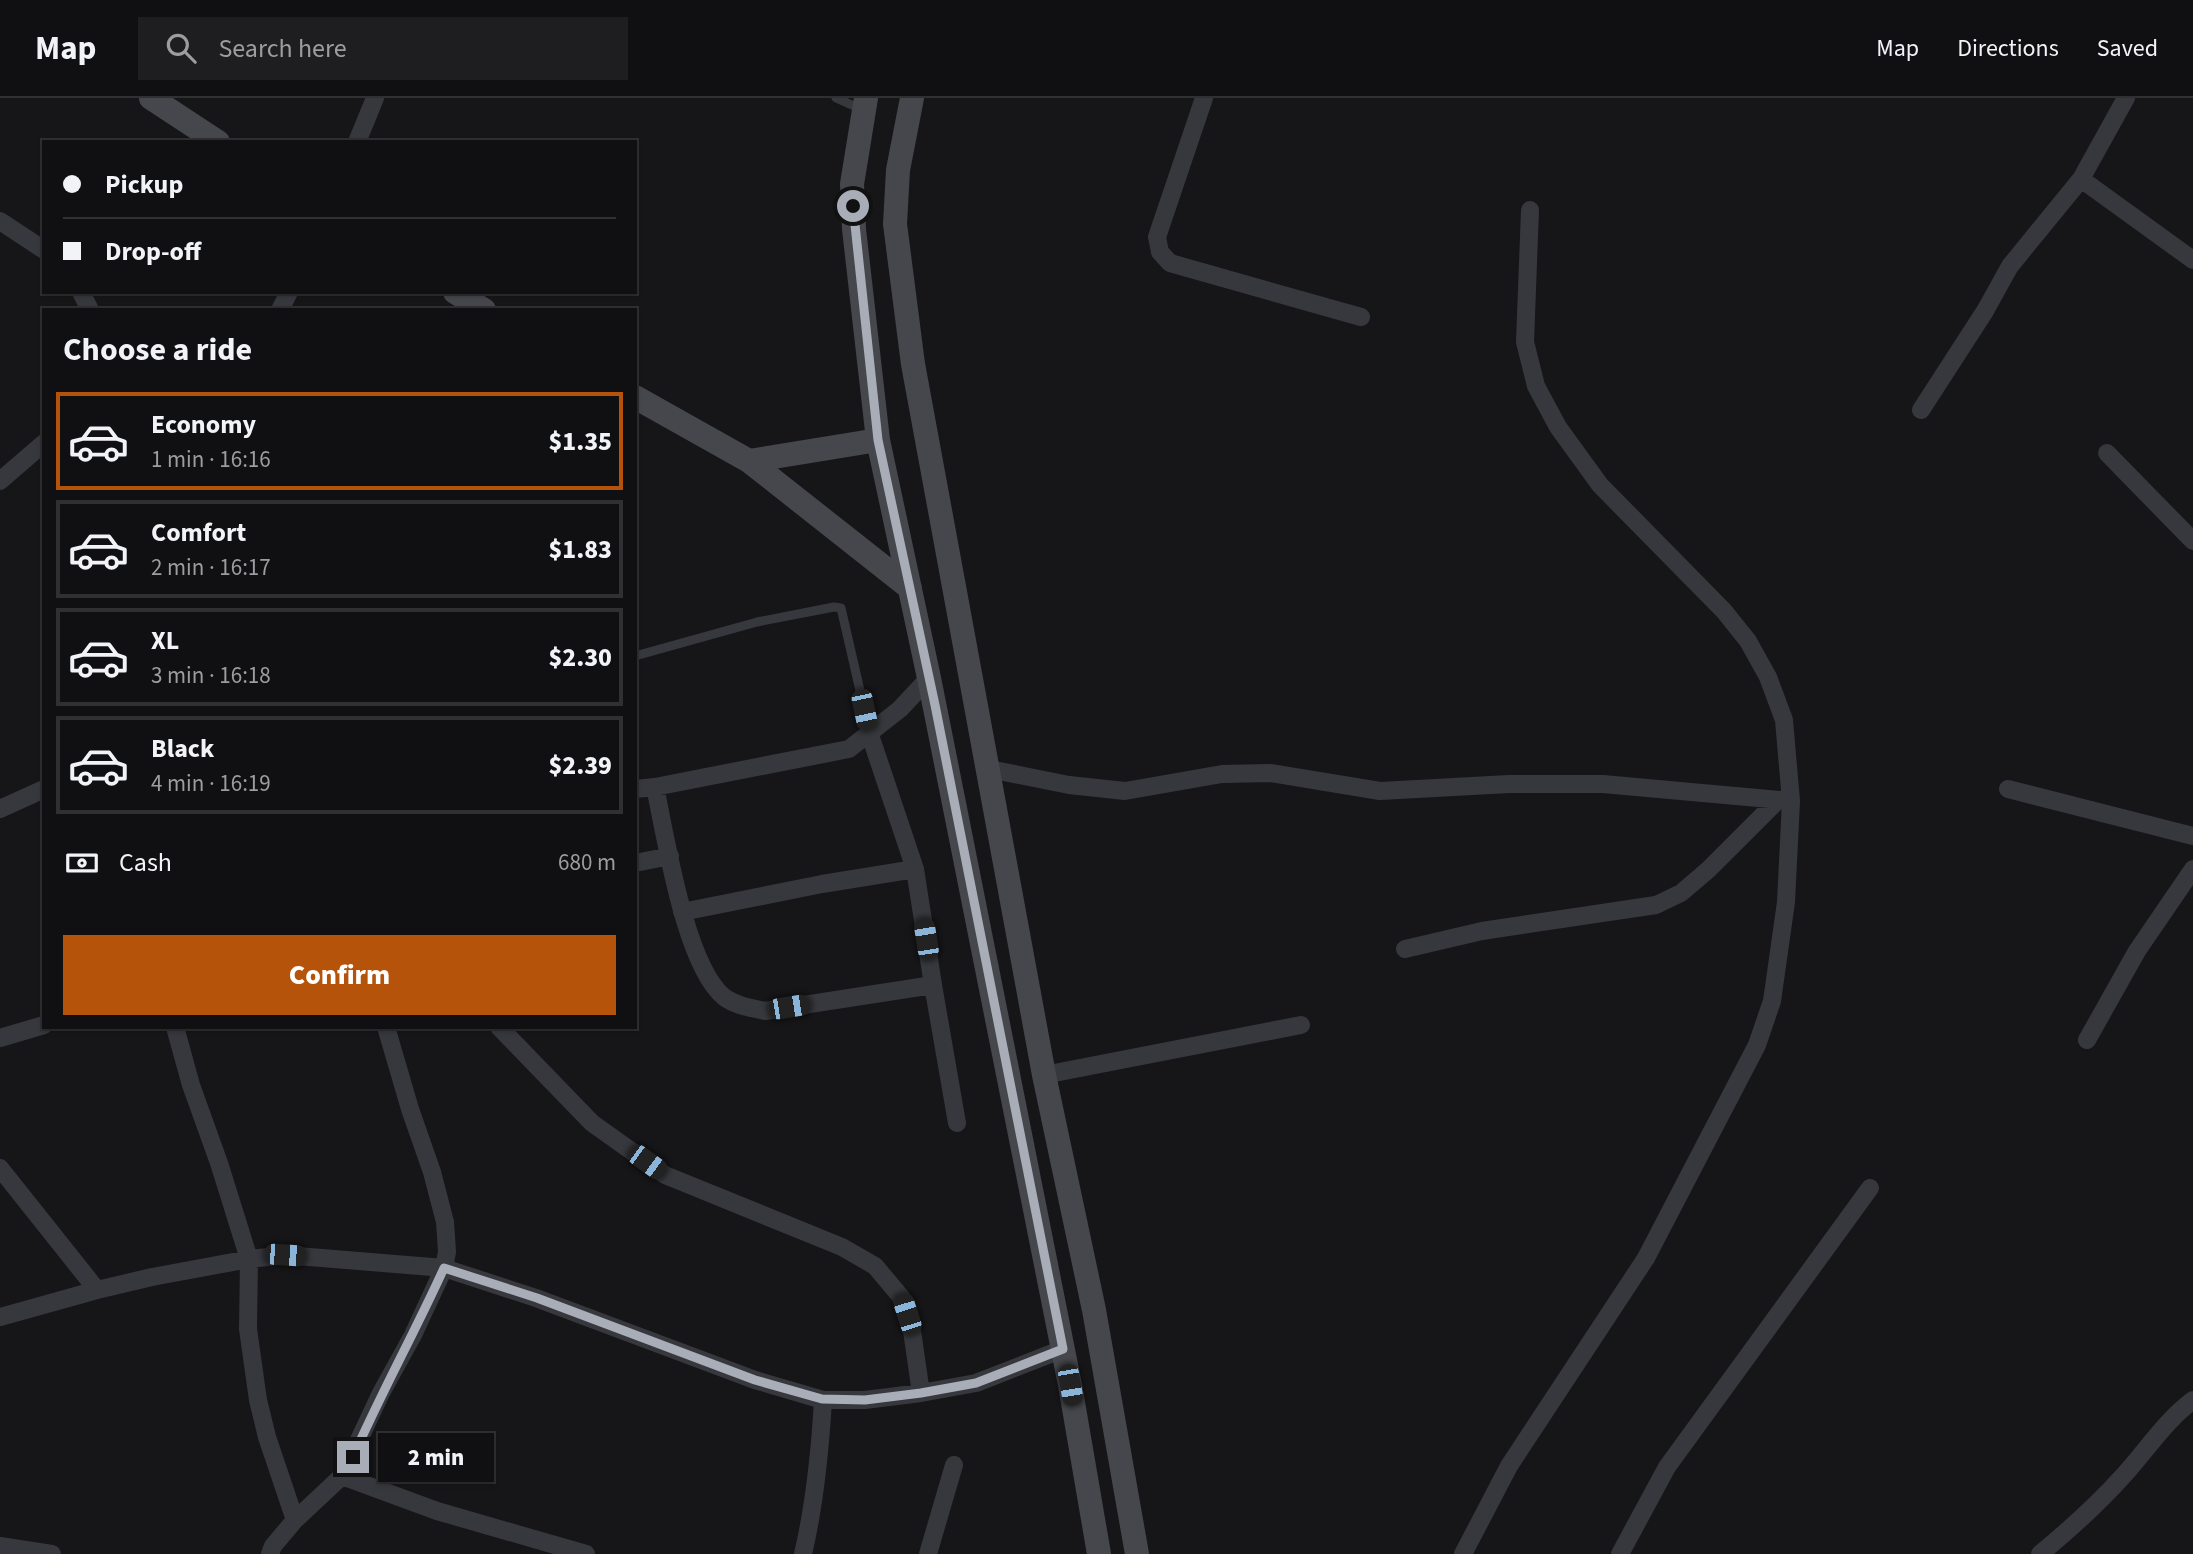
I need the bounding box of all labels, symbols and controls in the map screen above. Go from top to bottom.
search box [138,17,628,80]
text: Map [35,25,96,72]
icon: search [162,29,200,67]
text: Search here [218,30,347,67]
text: Map [1876,31,1919,66]
text: Directions [1957,31,2059,66]
text: Saved [2097,31,2158,66]
text: Pickup [105,166,183,203]
route start [837,190,869,222]
text: Drop-off [105,233,201,270]
text: Choose a ride [63,327,252,373]
text: Economy [151,406,256,443]
icon: car [67,410,130,473]
text: $1.35 [548,423,612,460]
text: 1 min · 16:16 [151,443,271,476]
text: Comfort [151,514,246,551]
icon: car [67,518,130,581]
text: $1.83 [548,531,612,568]
text: 2 min · 16:17 [151,551,271,584]
text: XL [151,622,179,659]
icon: car [67,626,130,689]
text: $2.30 [548,639,612,676]
text: 3 min · 16:18 [151,659,271,692]
car [850,687,879,733]
text: Black [151,730,214,767]
icon: car [67,734,130,797]
text: $2.39 [548,747,612,784]
text: 4 min · 16:19 [151,767,271,800]
icon: cash [63,844,101,882]
text: Cash [119,844,172,881]
text: 680 m [558,846,616,879]
car [913,917,940,961]
button: Confirm [63,935,616,1015]
car [767,993,812,1021]
car [624,1141,671,1183]
car [264,1243,307,1267]
car [891,1291,924,1337]
car [1057,1362,1084,1408]
callout: 2 min [378,1432,493,1482]
route end [337,1441,369,1473]
text: 2 min [408,1441,464,1474]

